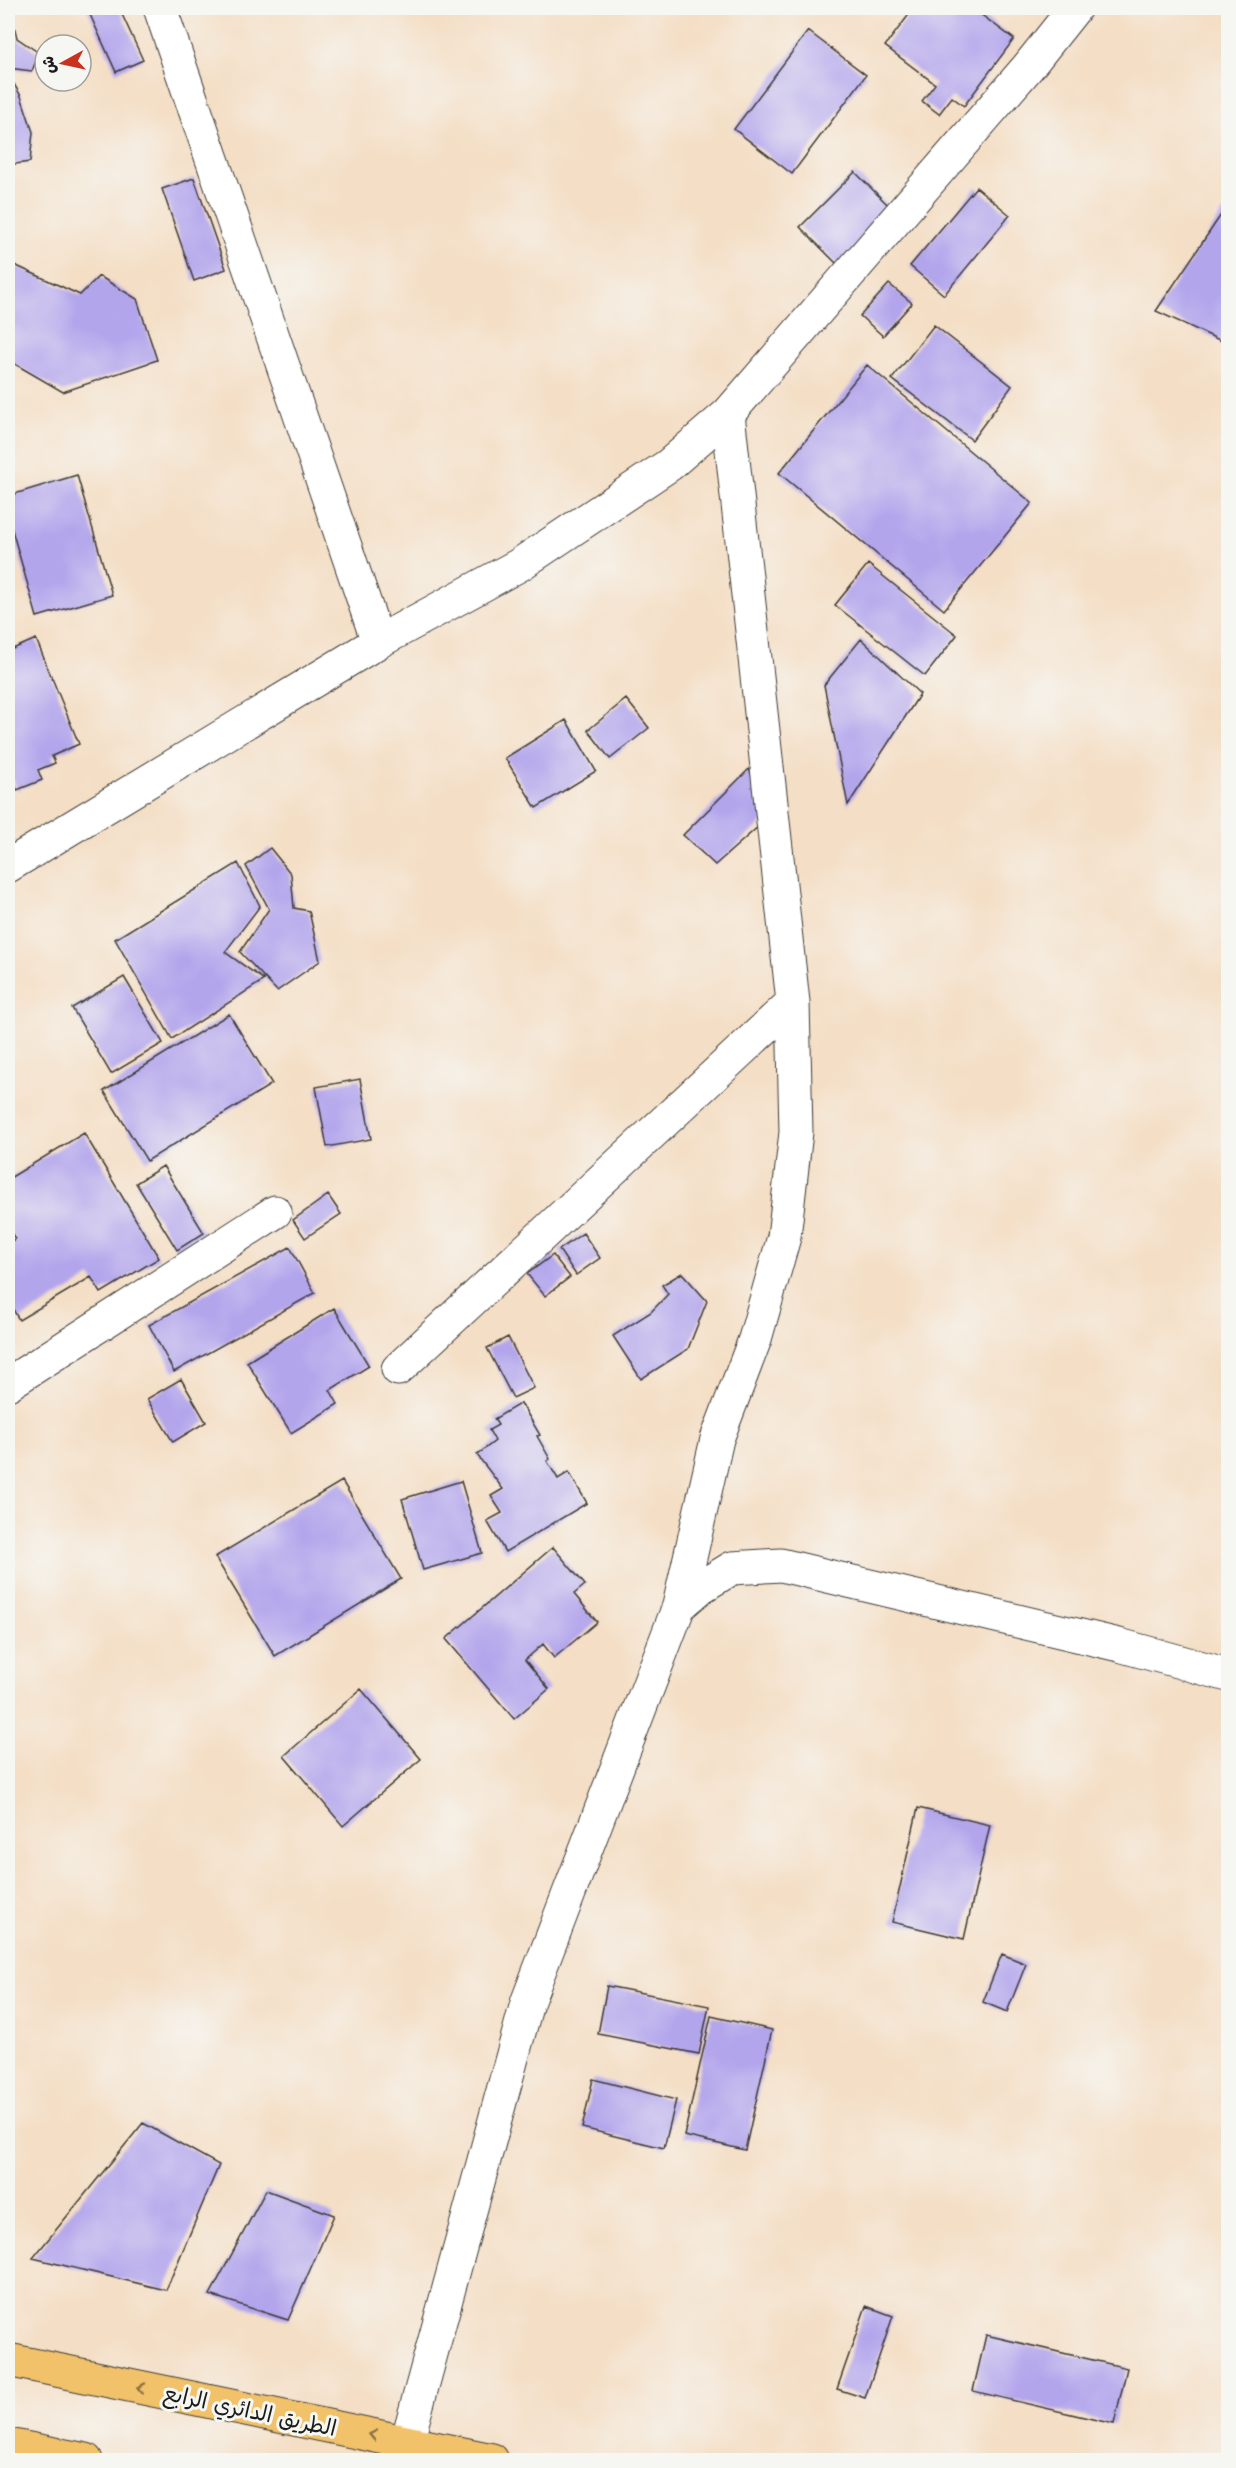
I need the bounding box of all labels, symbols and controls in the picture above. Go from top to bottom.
north arrow [33,33,93,93]
text: ش [39,55,59,75]
street label: الطريق الدائري الرابع [160,2380,339,2445]
one-way arrow [136,2382,146,2395]
one-way arrow [368,2429,378,2442]

